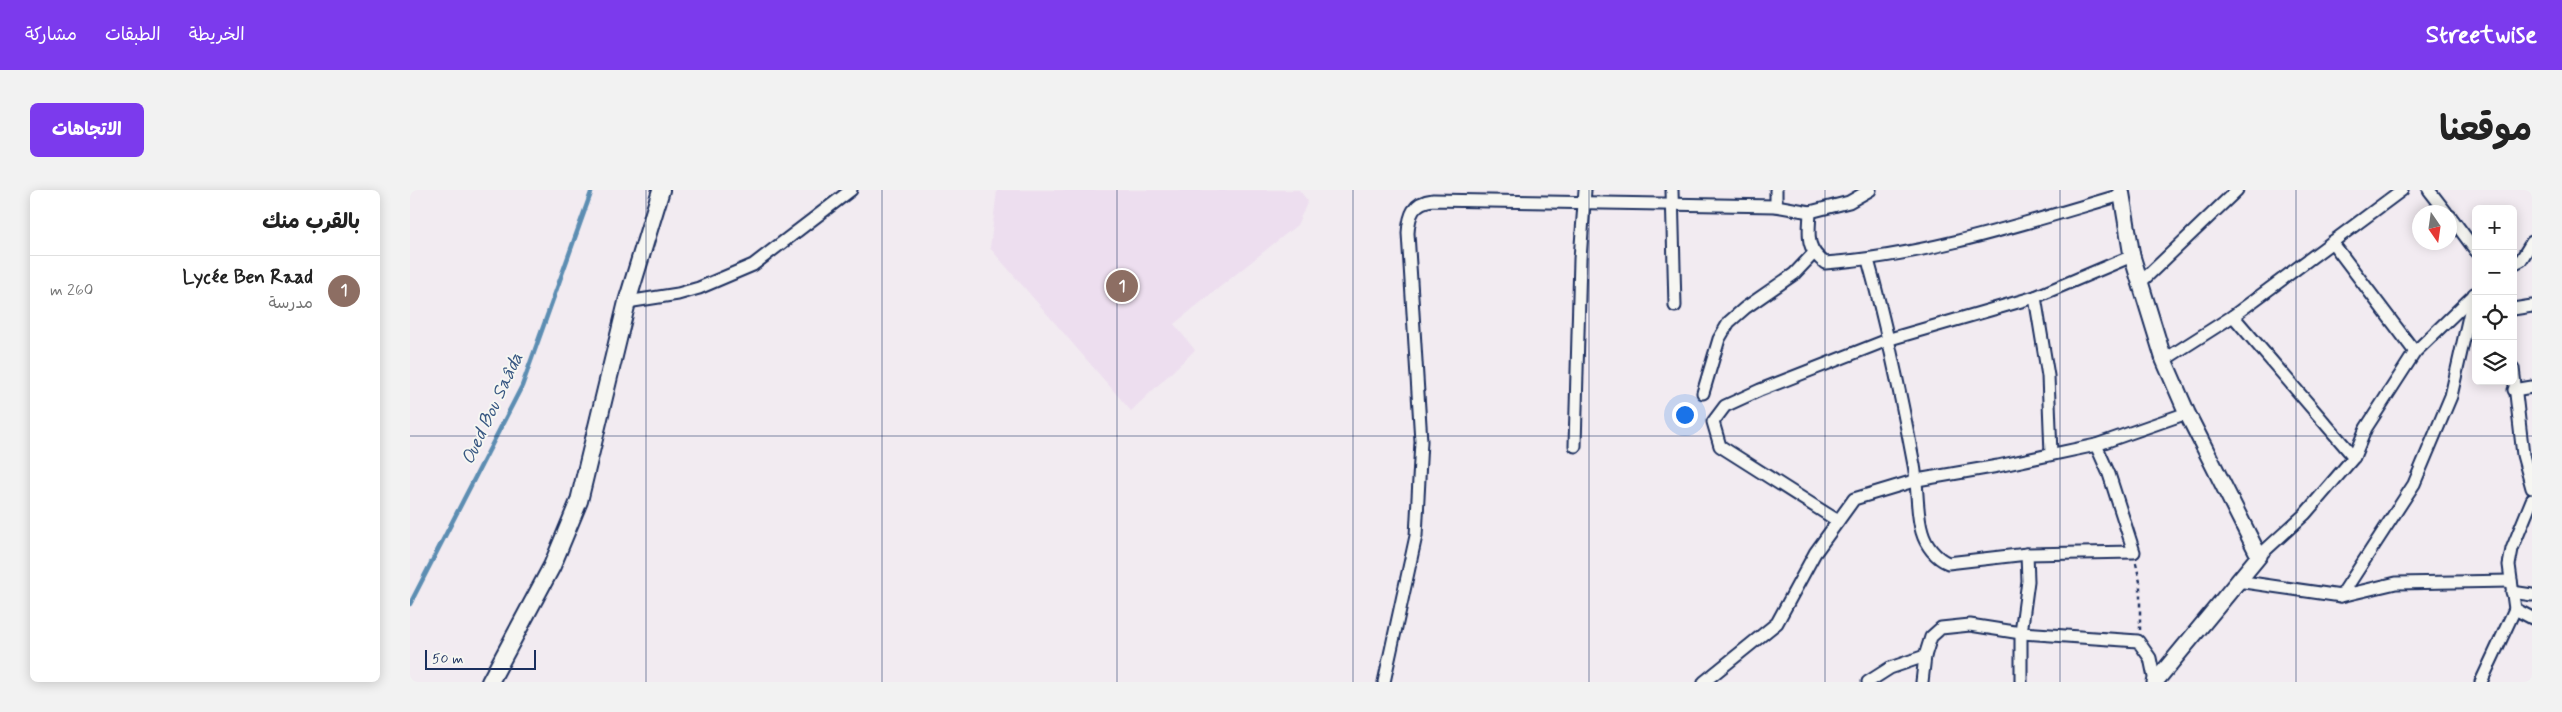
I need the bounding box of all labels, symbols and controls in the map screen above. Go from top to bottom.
text: Streetwise [2426,20,2537,51]
text: مشاركة [25,23,77,47]
text: الطبقات [105,23,161,47]
text: الخريطة [189,23,245,47]
button: الاتجاهات [30,103,144,157]
text: موقعنا [2439,107,2532,153]
north arrow [2412,205,2457,250]
map controls [2472,205,2517,385]
button: + [2472,205,2517,250]
text: بالقرب منك [262,208,360,236]
button: − [2472,250,2517,295]
text: Lycée Ben Raad [183,265,313,290]
pin: 1 [1106,267,1138,305]
text: 260 m [50,280,93,301]
text: 1 [340,280,348,301]
text: مدرسة [268,293,313,314]
button: locate [2472,295,2517,340]
button: layers [2472,340,2517,385]
water label: Oued Bou Saâda [455,348,529,469]
your location [1672,402,1698,428]
scale bar [425,647,536,670]
text: 50 m [432,650,463,668]

